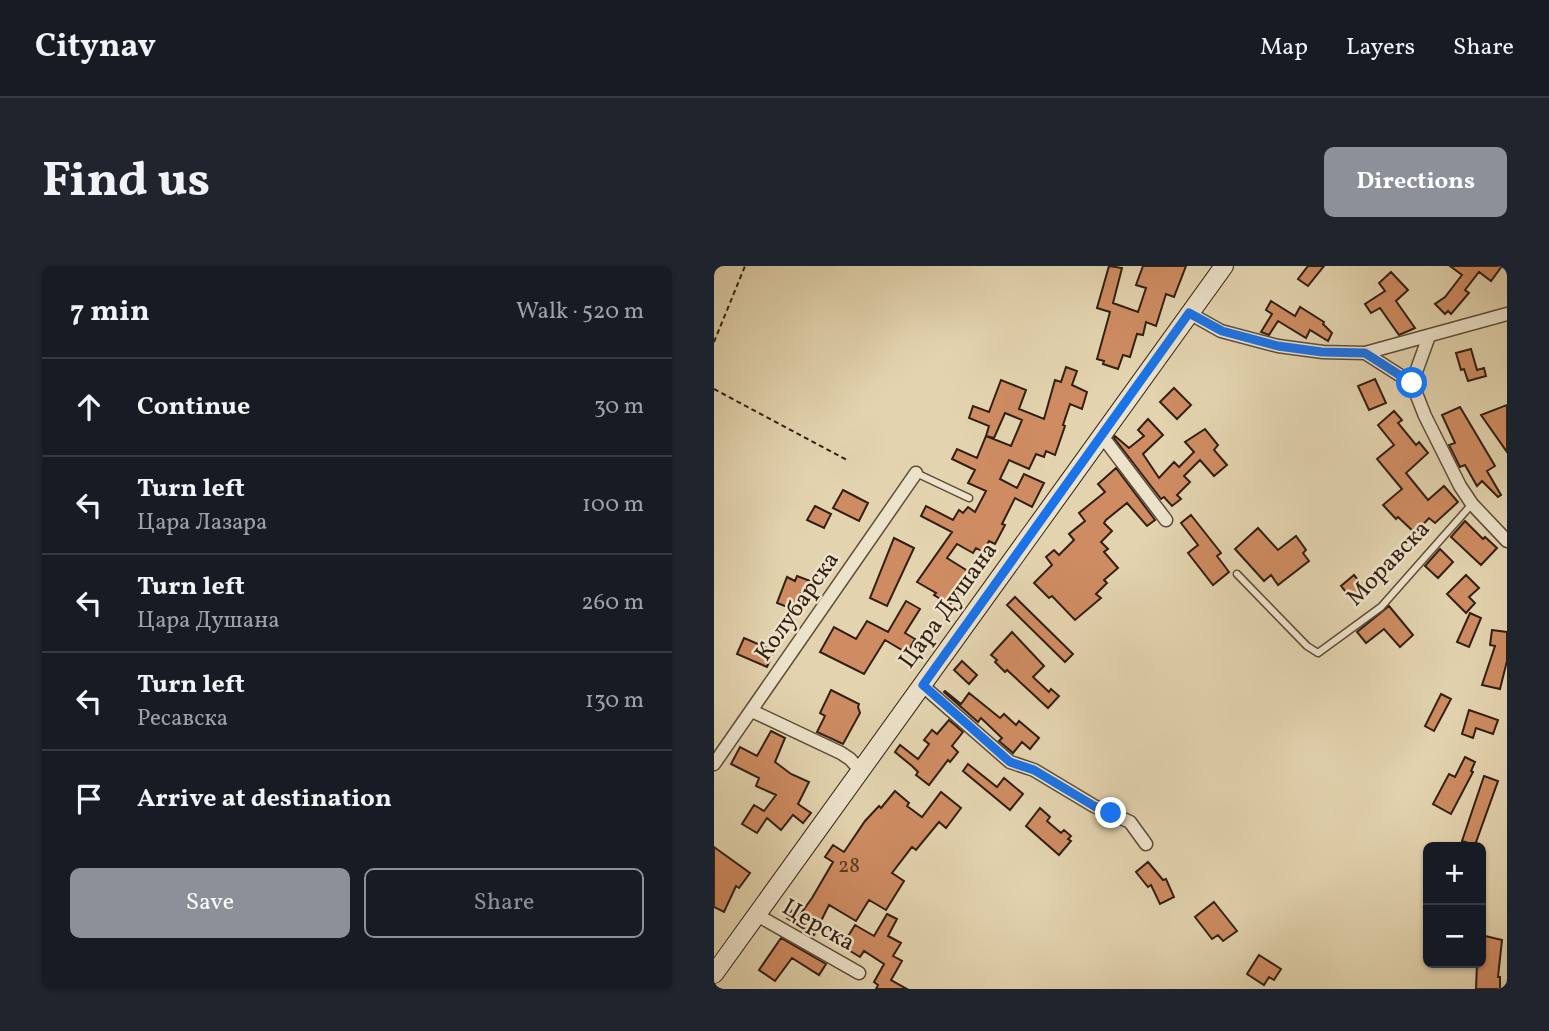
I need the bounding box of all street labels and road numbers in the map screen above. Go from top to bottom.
street label: Моравска [1339,513,1439,615]
street label: Цара Душана [892,536,1006,676]
street label: Колубарска [748,545,848,669]
street label: Церска [775,891,861,961]

